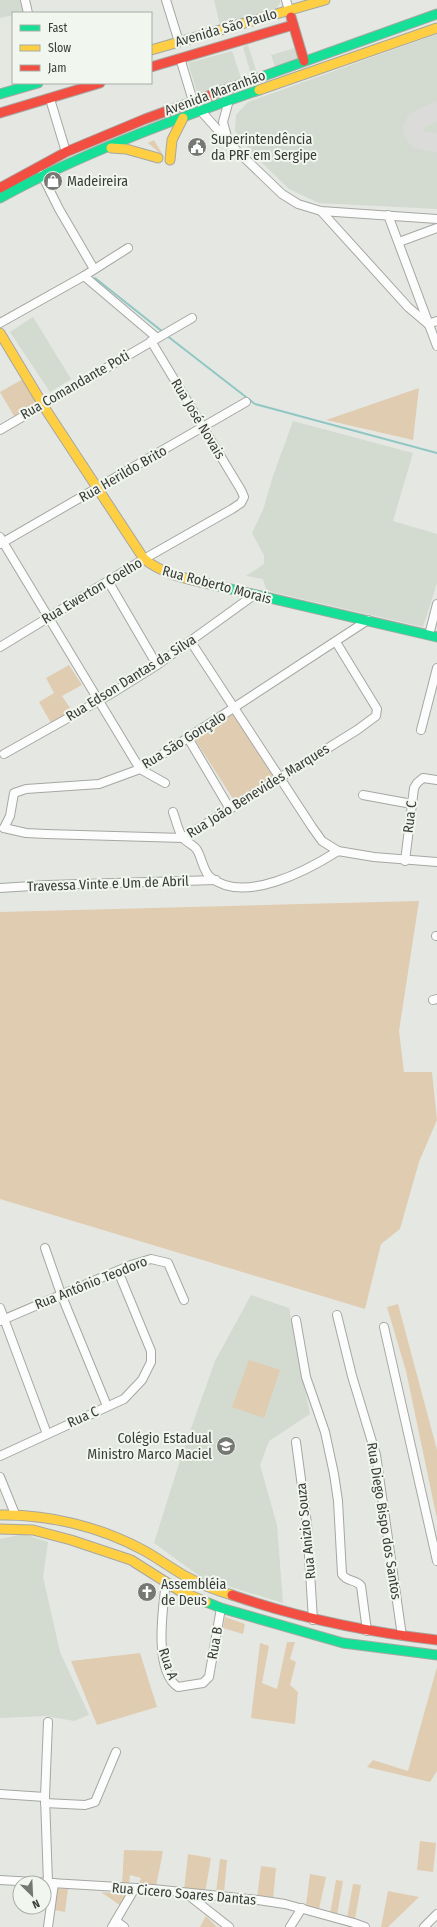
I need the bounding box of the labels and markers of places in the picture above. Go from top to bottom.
place label: Superintendência da PRF em Sergipe [211,131,317,164]
public building icon: Superintendência da PRF em Sergipe [186,136,208,158]
shop icon: Madeireira [42,170,64,192]
place label: Madeireira [67,173,128,190]
place label: Colégio Estadual Ministro Marco Maciel [87,1430,212,1463]
school or university icon: Colégio Estadual Ministro Marco Maciel [215,1435,237,1457]
place label: Assembléia de Deus [161,1576,226,1609]
church icon: Assembléia de Deus [136,1581,158,1603]

